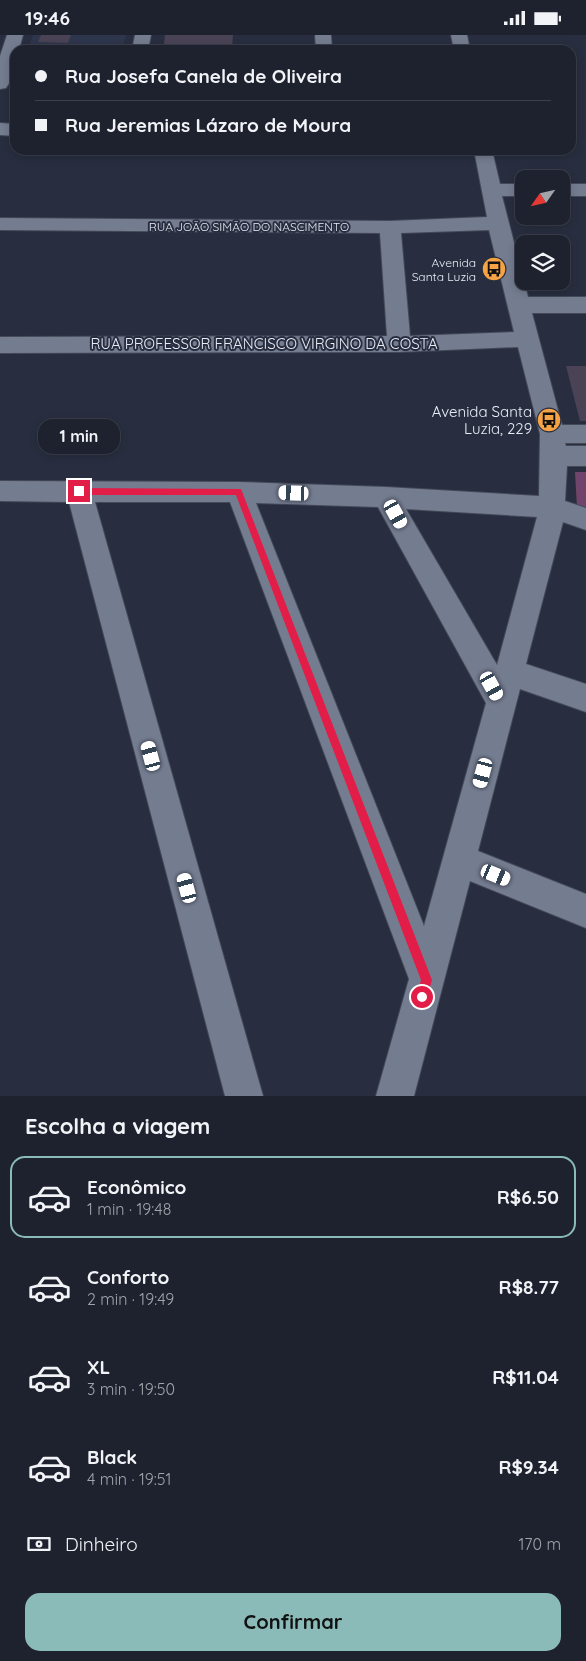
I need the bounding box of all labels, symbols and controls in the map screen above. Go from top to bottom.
text: 19:46 [25,6,70,30]
text: Rua Josefa Canela de Oliveira [65,64,342,88]
text: Rua Jeremias Lázaro de Moura [65,113,351,137]
north arrow [515,170,570,225]
map controls [515,170,570,290]
street label: RUA JOÃO SIMÃO DO NASCIMENTO [149,219,349,234]
button: layers [515,235,570,290]
place label: Avenida Santa Luzia [412,255,476,284]
bus stop icon: Avenida Santa Luzia [481,256,507,282]
street label: RUA PROFESSOR FRANCISCO VIRGINO DA COSTA [90,334,438,353]
place label: Avenida Santa Luzia, 229 [432,402,532,438]
bus stop icon: Avenida Santa Luzia, 229 [536,407,562,433]
callout: 1 min [38,419,120,453]
text: 1 min [60,426,98,446]
route end [68,480,90,502]
car [278,485,309,501]
car [382,497,409,531]
car [478,669,505,703]
car [139,740,162,772]
car [471,757,494,789]
car [479,862,512,888]
car [175,872,198,904]
route start [411,986,433,1008]
text: Escolha a viagem [25,1112,210,1140]
icon: car [27,1175,72,1220]
text: Econômico [87,1175,186,1199]
text: R$6.50 [497,1185,559,1209]
text: 1 min · 19:48 [87,1199,171,1219]
icon: car [27,1265,72,1310]
text: Conforto [87,1265,169,1289]
text: R$8.77 [499,1275,559,1299]
text: 2 min · 19:49 [87,1289,174,1309]
icon: car [27,1355,72,1400]
text: XL [87,1355,110,1379]
text: R$11.04 [492,1365,559,1389]
text: 3 min · 19:50 [87,1379,175,1399]
icon: car [27,1445,72,1490]
text: Black [87,1445,137,1469]
text: R$9.34 [498,1455,559,1479]
text: 4 min · 19:51 [87,1469,171,1489]
icon: cash [25,1530,53,1558]
text: Dinheiro [65,1532,138,1556]
text: 170 m [518,1534,561,1554]
button: Confirmar [25,1593,561,1651]

